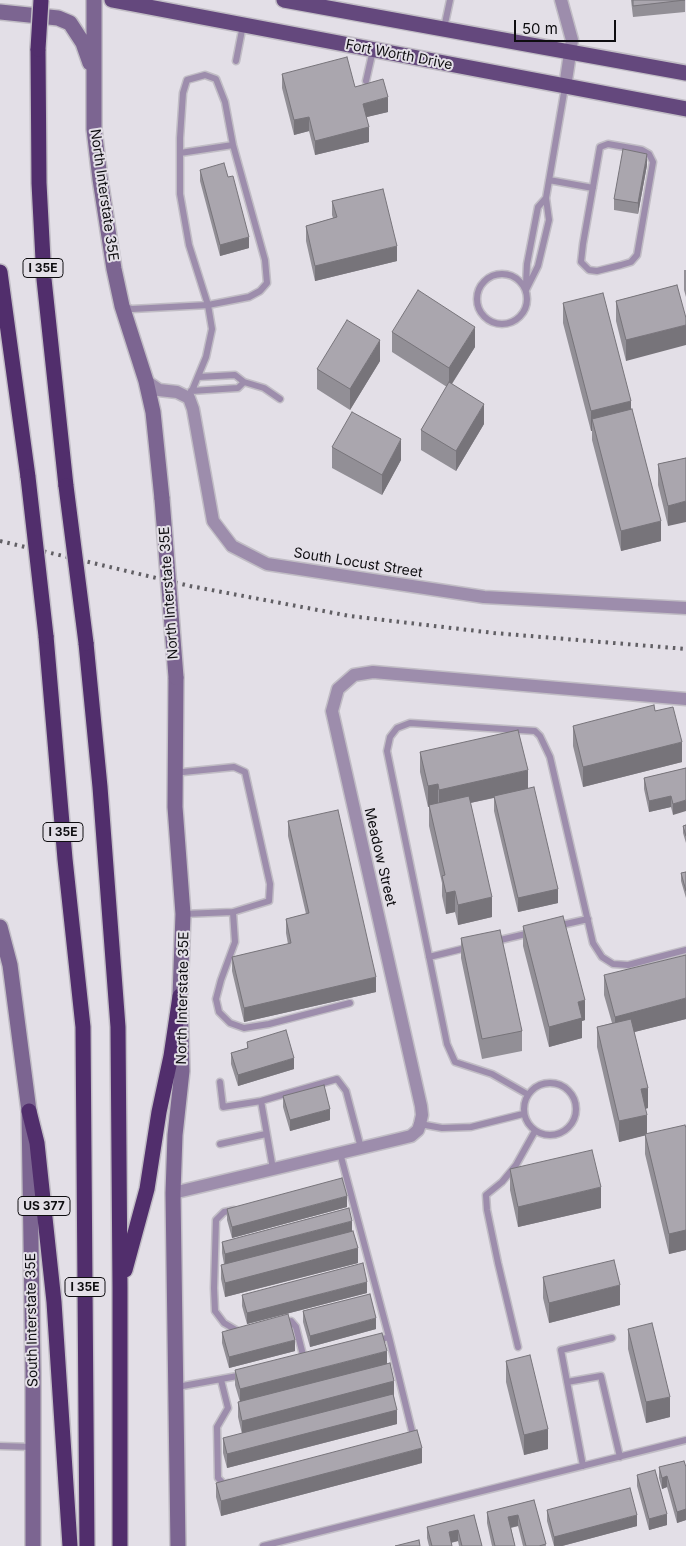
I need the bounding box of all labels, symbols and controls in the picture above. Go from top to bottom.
scale bar [516,10,618,42]
text: 50 m [522,19,558,38]
street label: Fort Worth Drive [344,36,454,74]
street label: North Interstate 35E [86,128,122,262]
road number: I 35E [23,258,63,278]
street label: North Interstate 35E [156,526,182,660]
street label: South Locust Street [292,544,424,582]
street label: Meadow Street [361,806,399,908]
road number: I 35E [43,822,83,842]
street label: North Interstate 35E [173,931,193,1065]
road number: US 377 [18,1196,70,1216]
street label: South Interstate 35E [22,1253,42,1387]
road number: I 35E [65,1277,105,1296]

